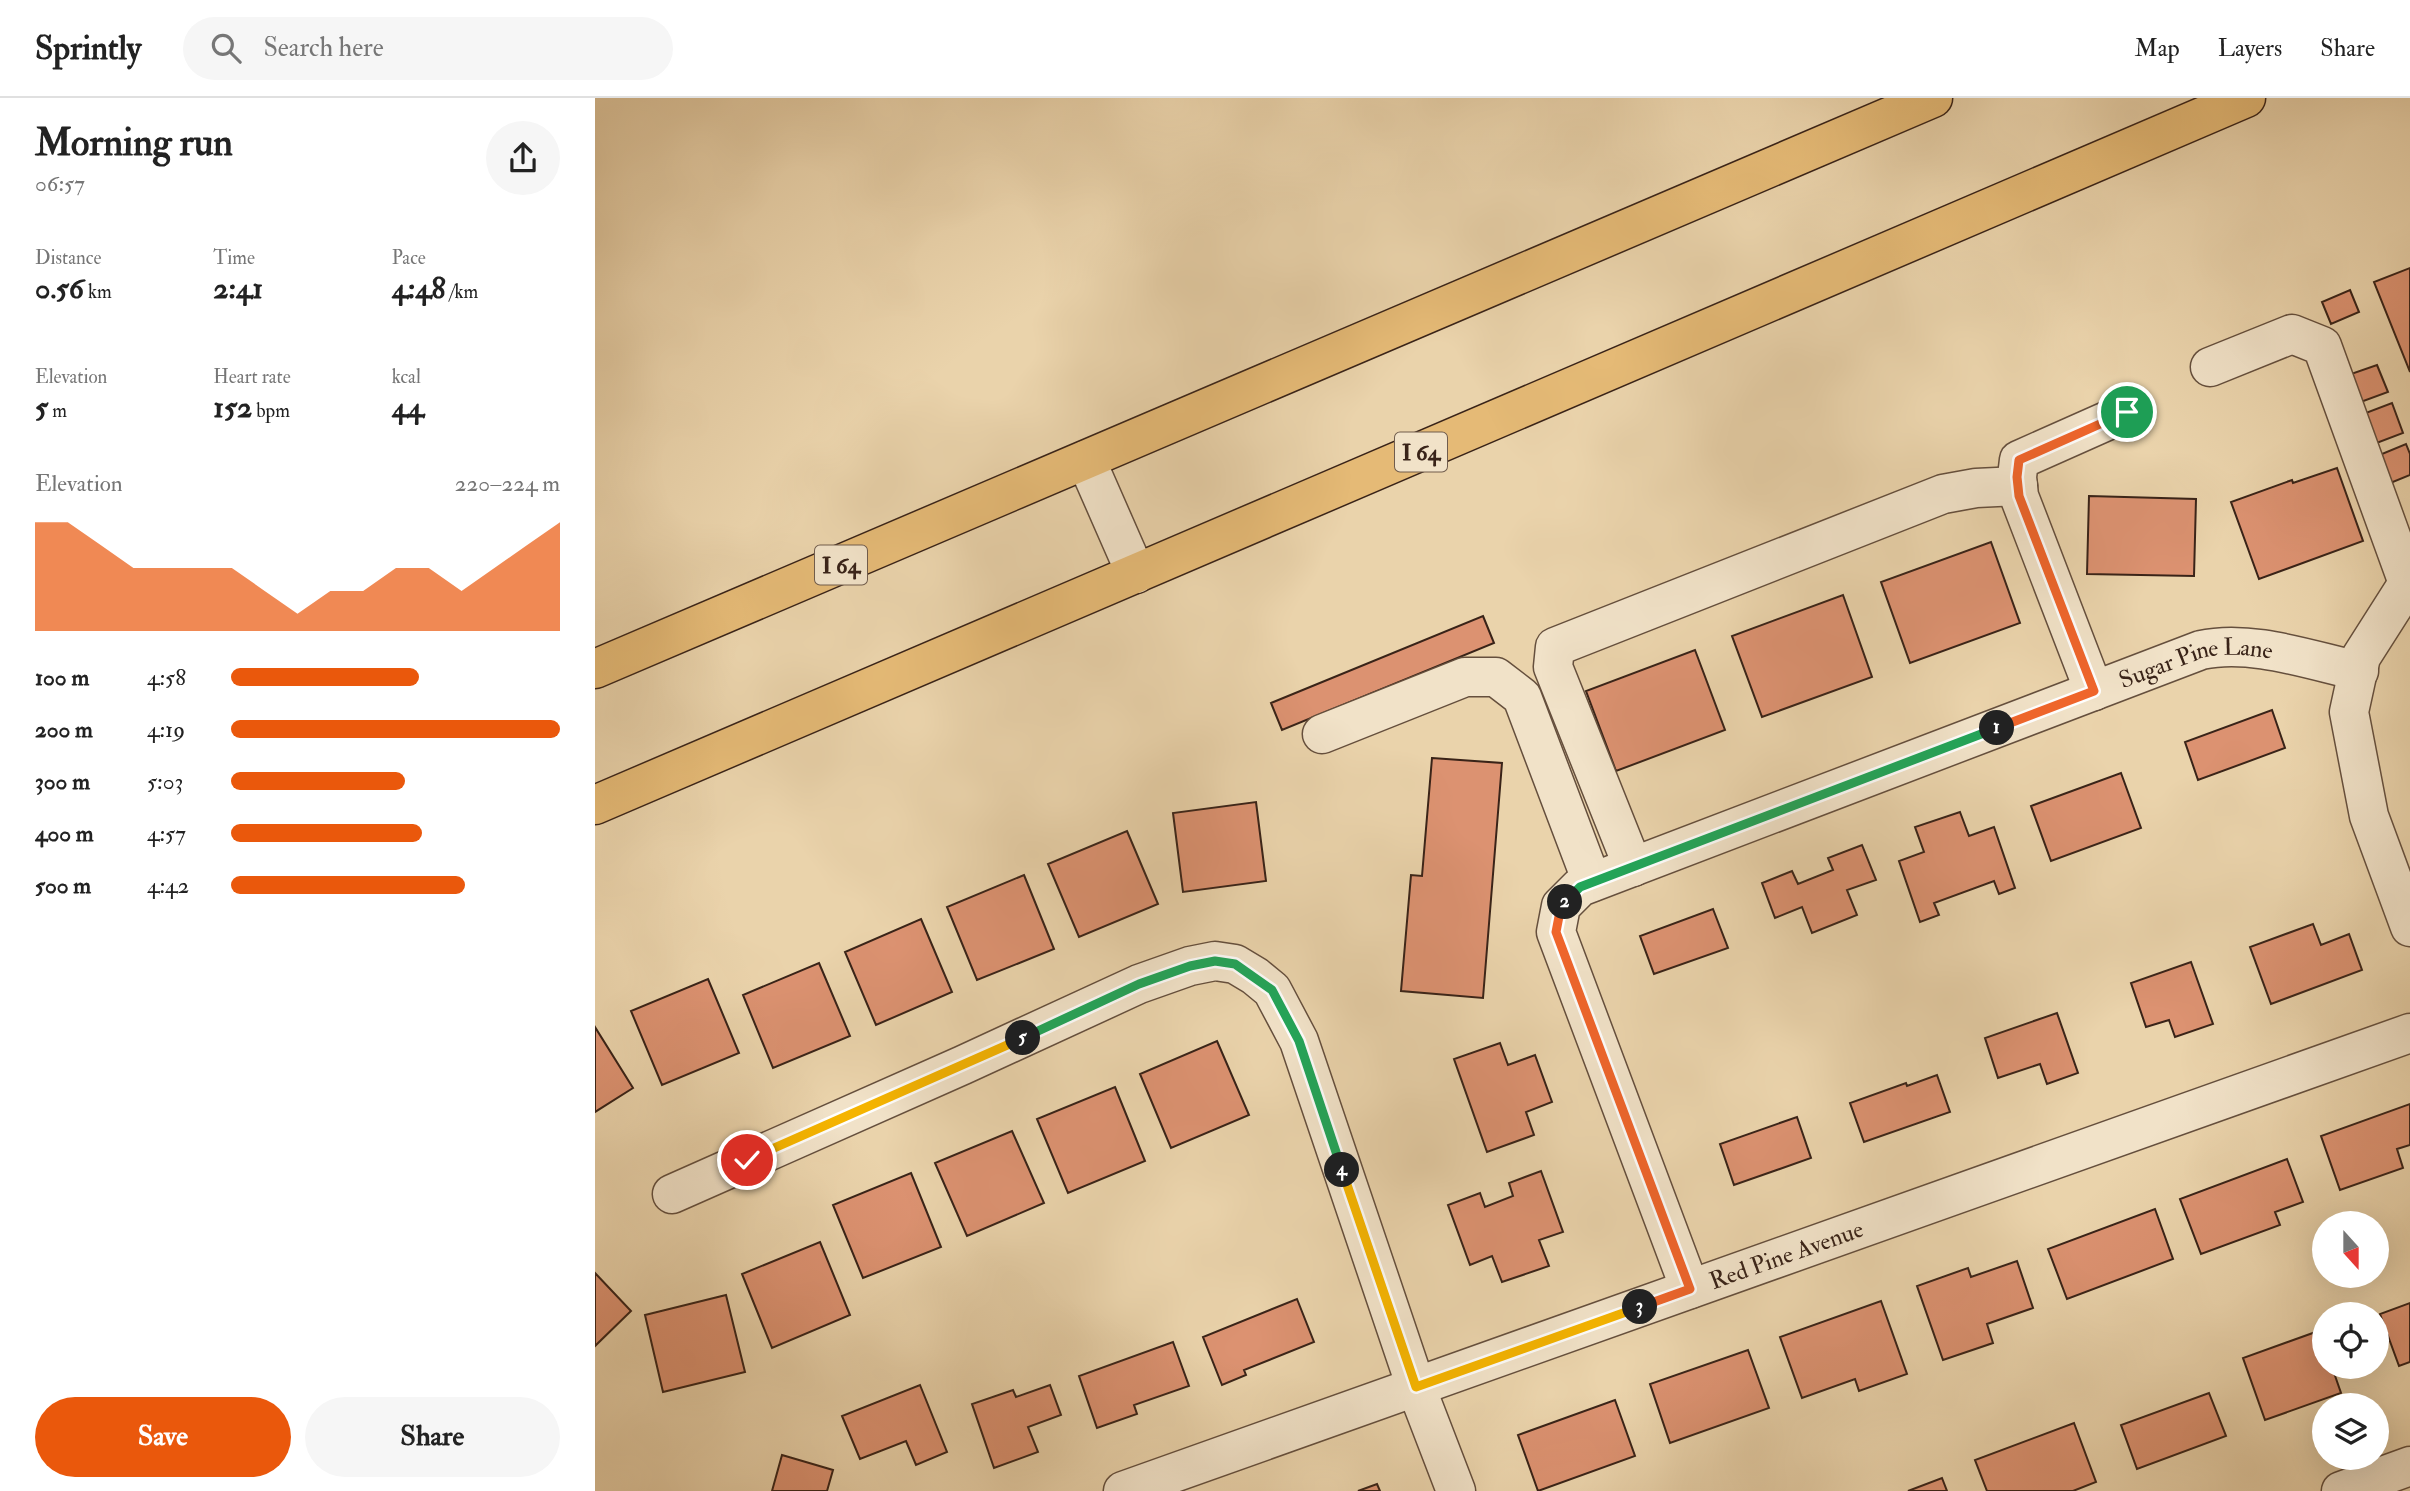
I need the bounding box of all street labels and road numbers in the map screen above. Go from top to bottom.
road number: I 64 [1395,432,1447,472]
road number: I 64 [815,545,867,584]
street label: Sugar Pine Lane [2115,632,2275,696]
street label: Red Pine Avenue [1705,1214,1868,1297]

